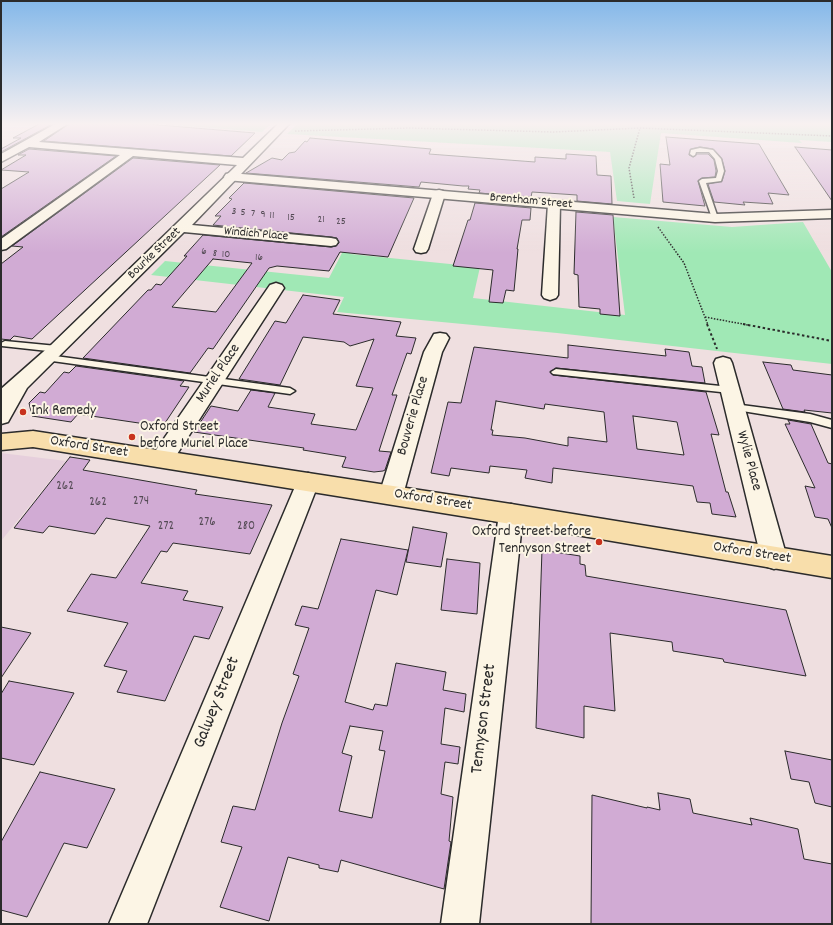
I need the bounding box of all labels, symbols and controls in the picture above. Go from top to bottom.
street label: Brentham Street [489,191,573,213]
house number: 3 [232,205,236,219]
house number: 5 [240,206,246,220]
house number: 7 [251,207,255,221]
house number: 9 [260,208,266,222]
house number: 11 [270,209,274,223]
house number: 15 [287,211,295,225]
house number: 21 [317,213,325,227]
house number: 25 [336,215,346,229]
street label: Windich Place [223,224,289,246]
street label: Bourke Street [125,225,185,283]
house number: 6 [201,245,207,259]
house number: 8 [213,247,217,261]
house number: 10 [222,248,230,262]
house number: 16 [255,251,263,265]
street label: Muriel Place [193,341,245,407]
street label: Bouverie Place [394,374,434,458]
place label: Ink Remedy [31,403,96,421]
marker: Ink Remedy [18,407,28,417]
place label: Oxford Street before Muriel Place [140,419,248,454]
street label: Wylie Place [731,429,765,493]
marker: Oxford Street before Muriel Place [127,432,137,442]
street label: Oxford Street [49,433,129,463]
house number: 262 [56,479,74,495]
street label: Oxford Street [393,486,473,516]
house number: 274 [133,494,149,510]
house number: 262 [89,495,107,511]
house number: 276 [198,515,216,531]
house number: 272 [158,519,174,535]
house number: 280 [237,519,255,535]
place label: Oxford Street before Tennyson Street [472,524,591,559]
marker: Oxford Street before Tennyson Street [594,537,604,547]
street label: Oxford Street [712,539,792,569]
street label: Galwey Street [190,654,246,752]
street label: Tennyson Street [468,663,502,775]

